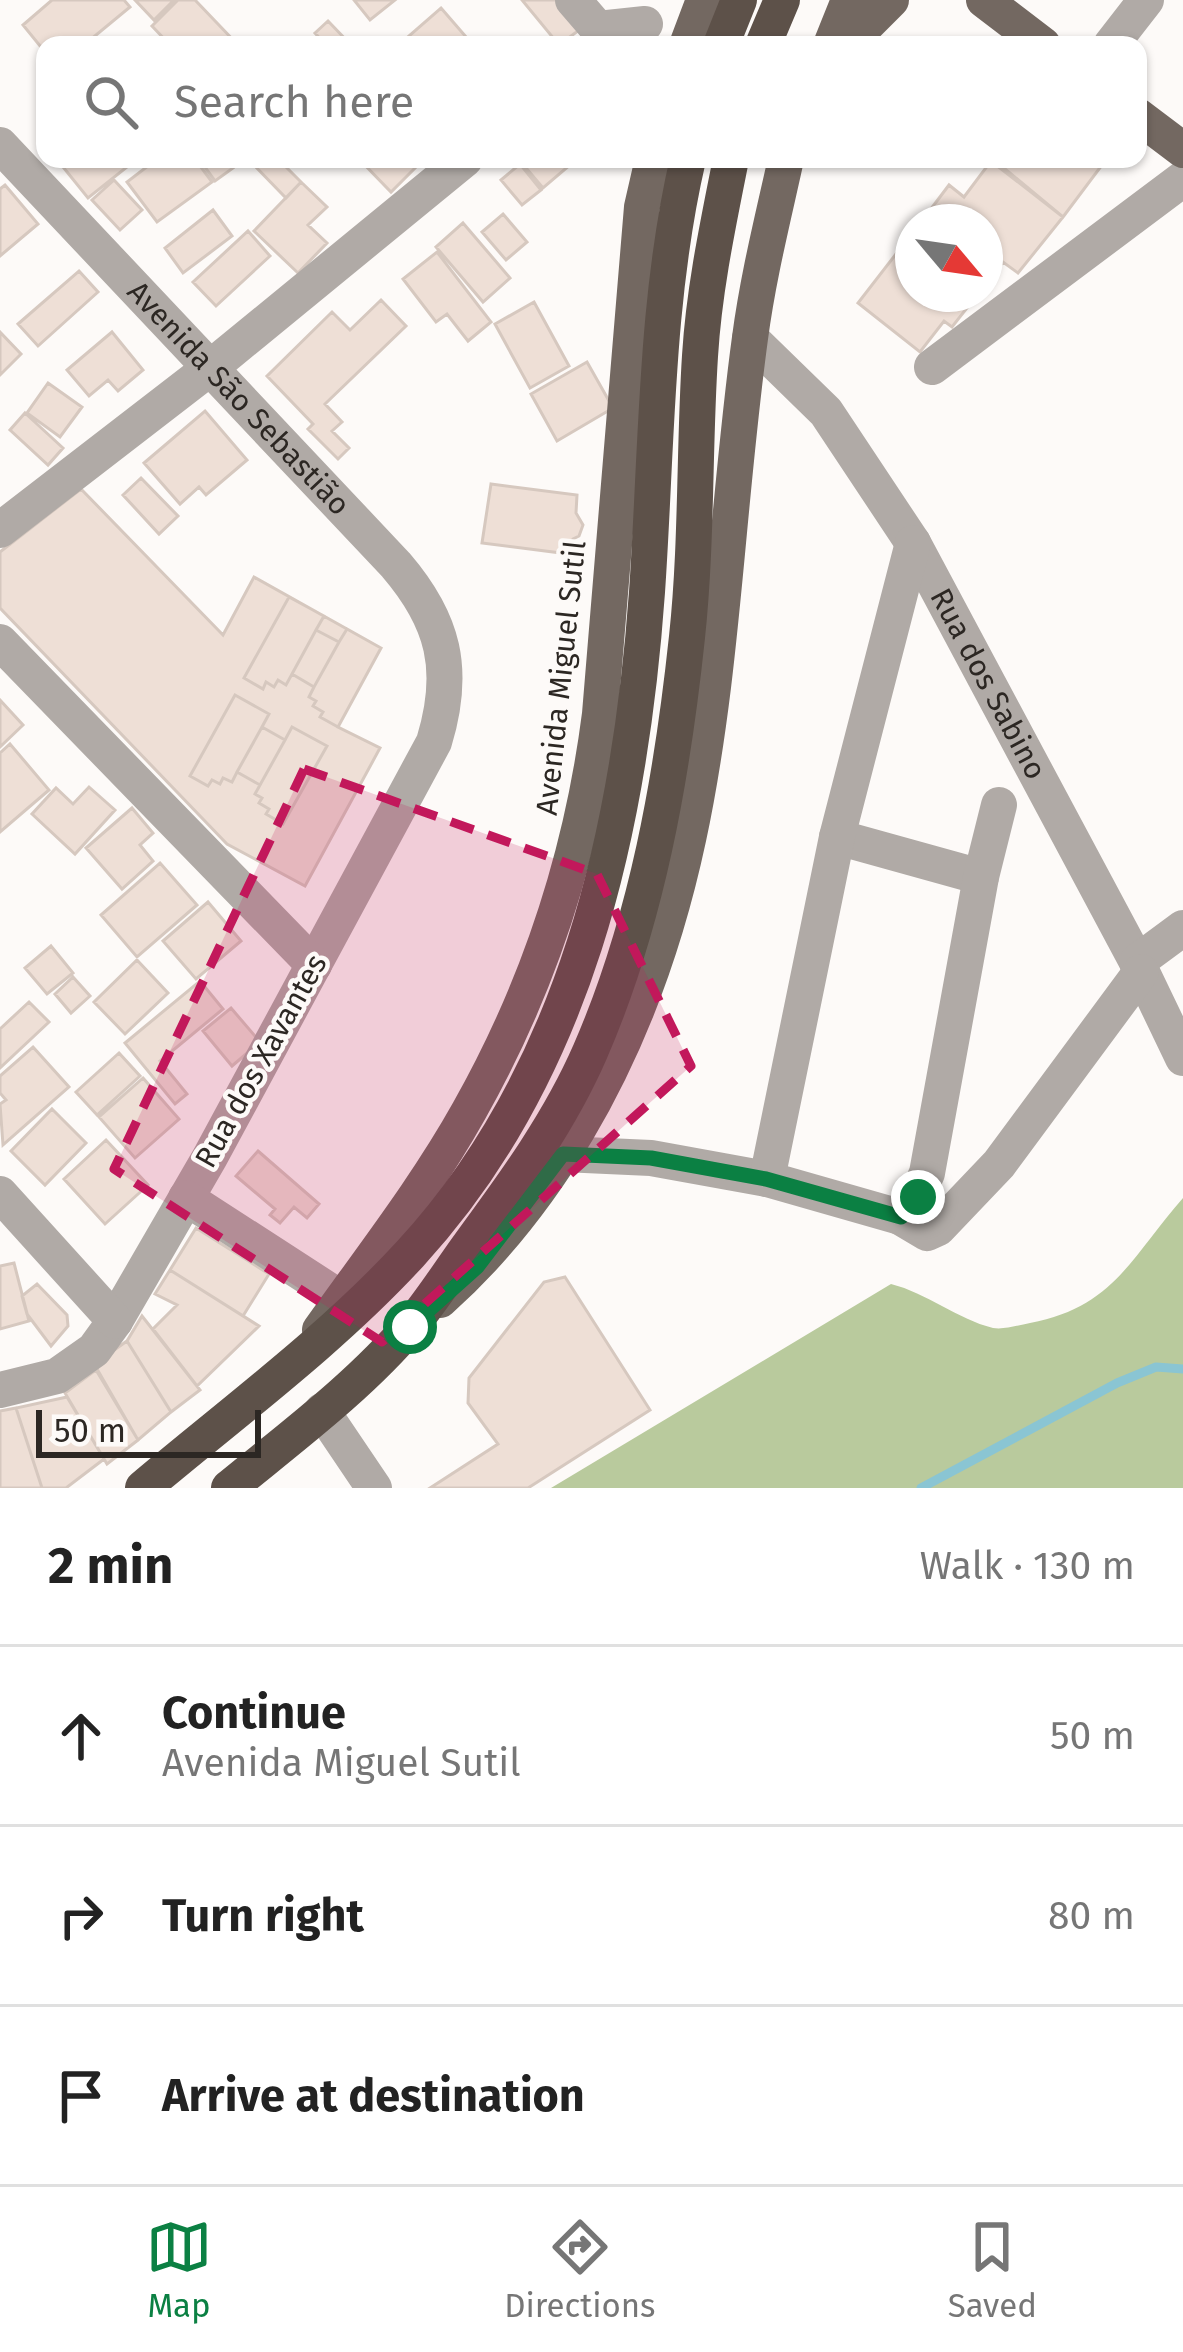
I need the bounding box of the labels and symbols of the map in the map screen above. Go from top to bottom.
north arrow [895,204,1003,312]
street label: Avenida São Sebastião [120,274,358,523]
street label: Avenida Miguel Sutil [529,539,593,817]
street label: Rua dos Sabino [923,582,1054,786]
street label: Rua dos Xavantes [188,948,334,1174]
route end [891,1170,945,1224]
route start [383,1300,437,1354]
scale bar [36,1404,261,1457]

